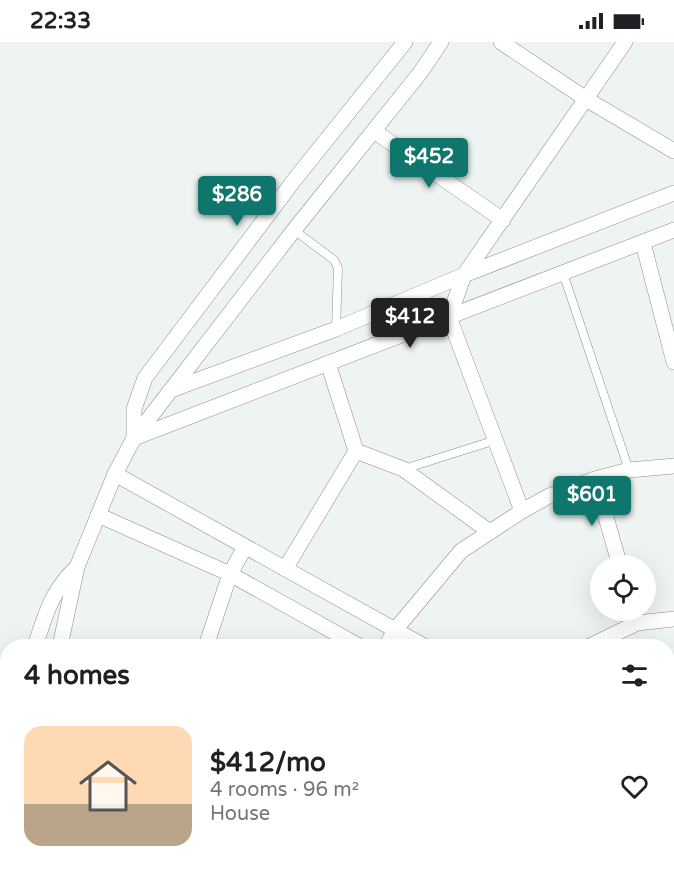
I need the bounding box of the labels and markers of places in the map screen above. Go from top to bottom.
pin: $452 [393,138,465,189]
pin: $286 [201,176,273,227]
pin: $412 [374,298,446,349]
pin: $601 [556,476,628,527]

